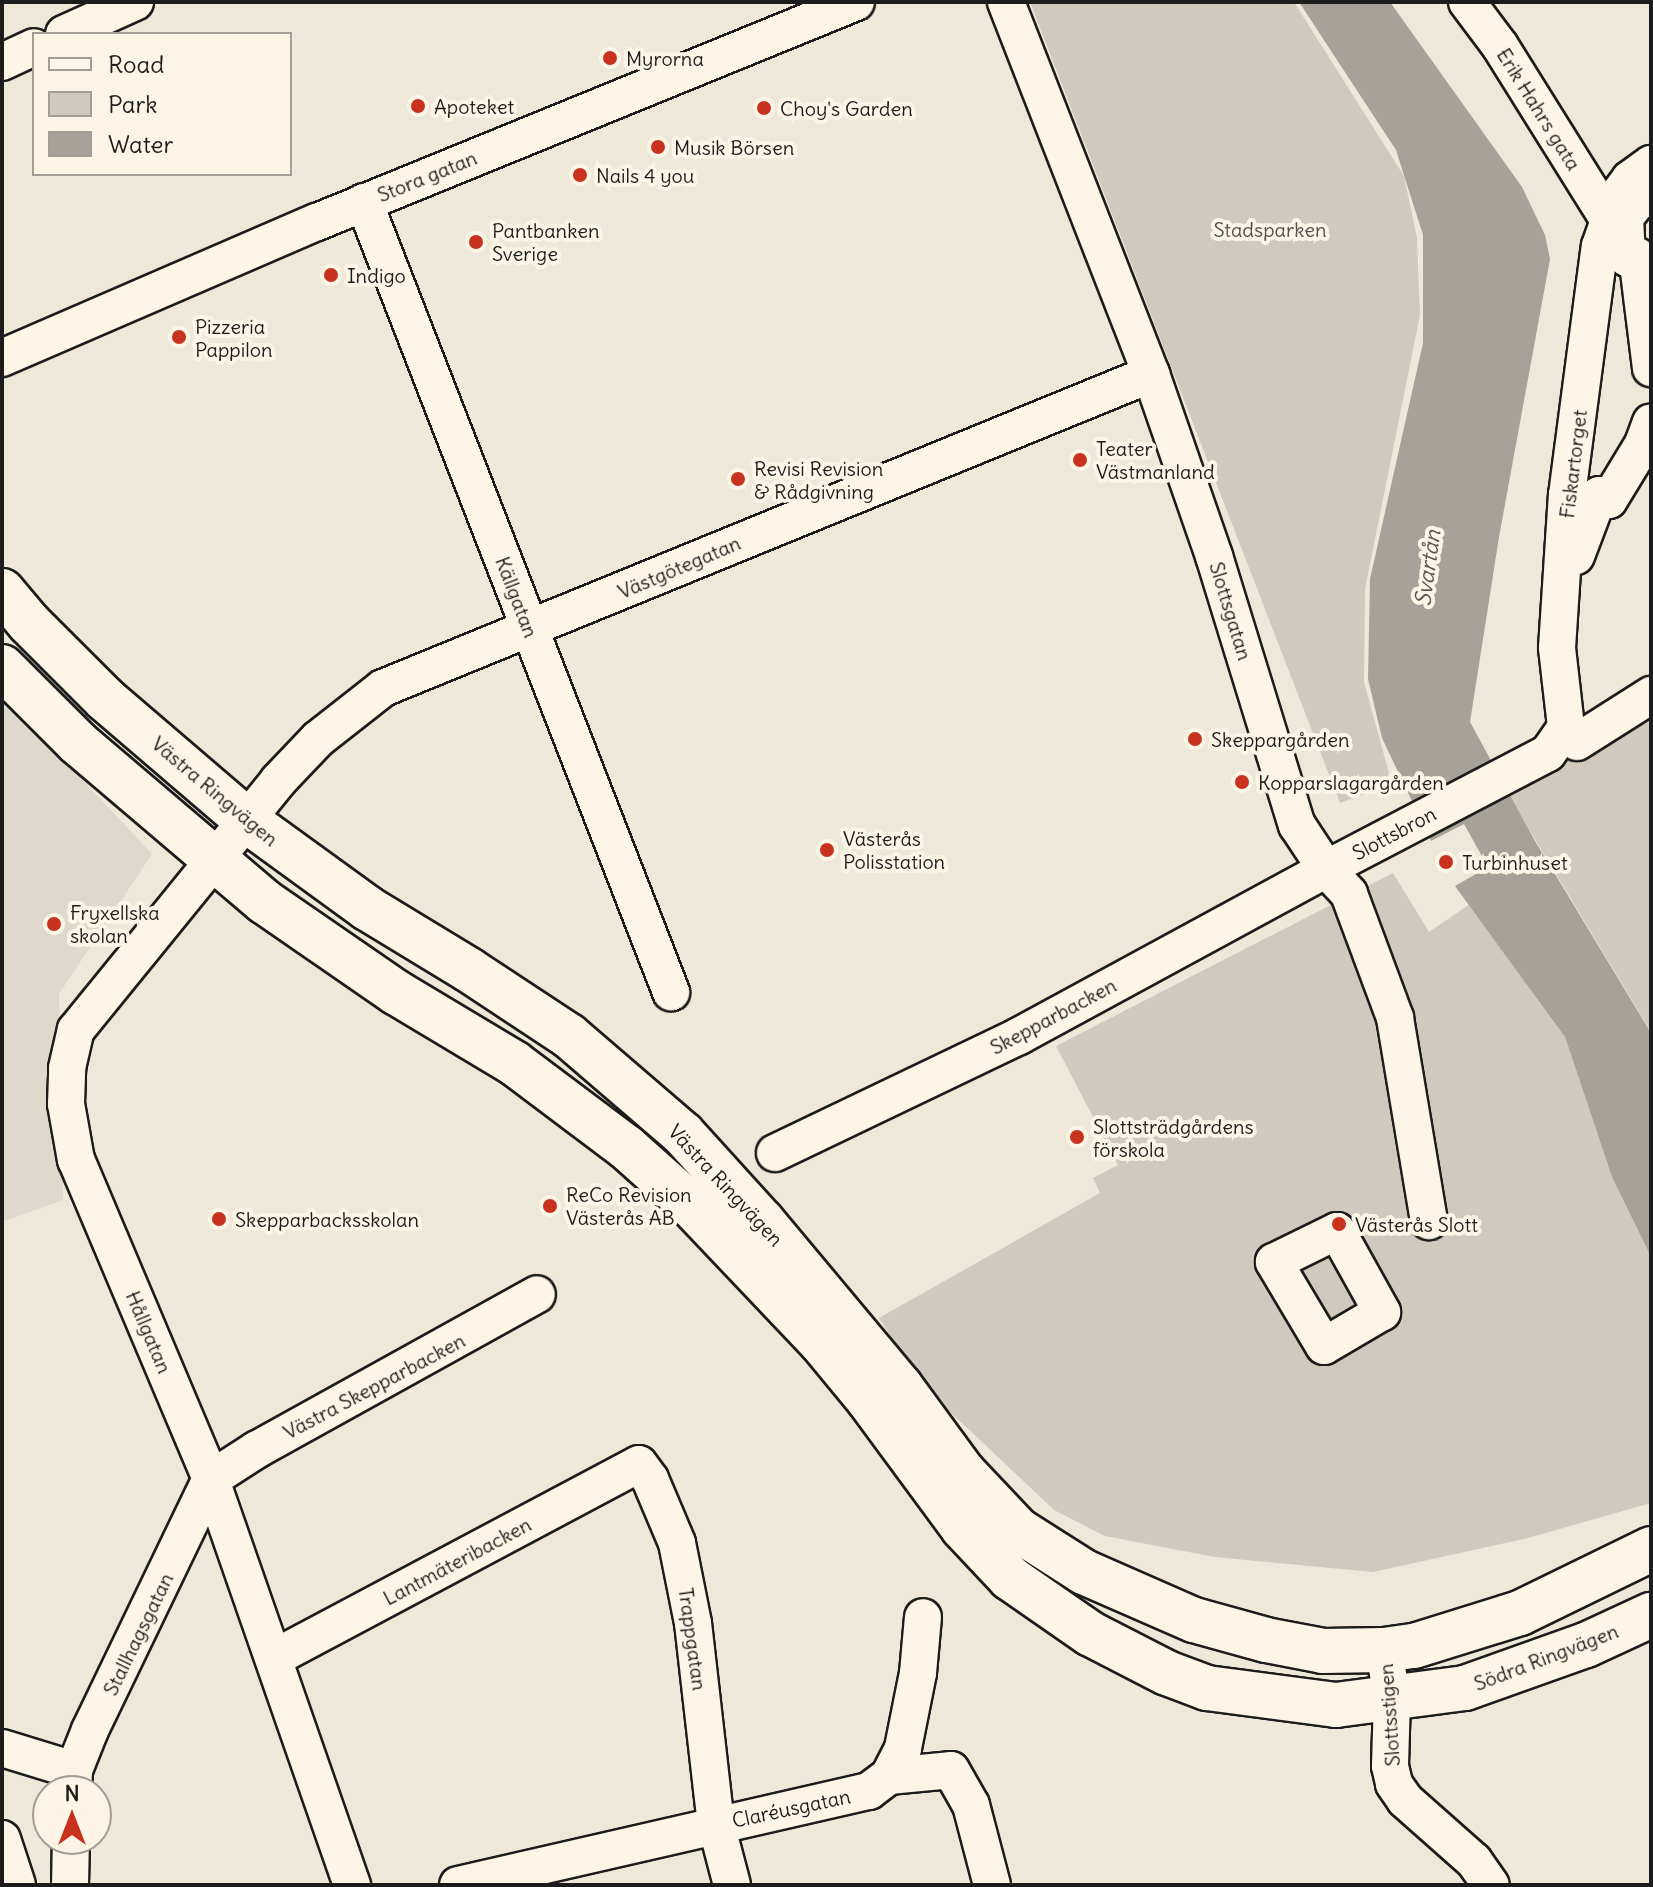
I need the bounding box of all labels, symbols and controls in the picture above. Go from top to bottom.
legend [32,32,292,176]
street label: Erik Hahrs gata [1492,44,1586,174]
place label: Myrorna [626,46,704,70]
text: Road [108,49,164,79]
marker: Myrorna [601,49,619,67]
text: Park [108,89,158,119]
place label: Apoteket [434,94,514,118]
place label: Choy's Garden [780,96,913,120]
marker: Apoteket [409,97,427,115]
marker: Choy's Garden [755,99,773,117]
text: Water [108,129,173,159]
place label: Musik Börsen [674,135,794,159]
marker: Musik Börsen [649,138,667,156]
street label: Stora gatan [374,145,480,207]
place label: Nails 4 you [596,163,694,187]
marker: Nails 4 you [571,166,589,184]
park label: Stadsparken [1213,217,1327,241]
place label: Pantbanken Sverige [492,218,600,265]
marker: Pantbanken Sverige [467,233,485,251]
place label: Indigo [347,263,406,287]
marker: Indigo [322,266,340,284]
place label: Pizzeria Pappilon [195,314,273,361]
marker: Pizzeria Pappilon [170,328,188,346]
street label: Fiskartorget [1554,408,1592,520]
place label: Teater Västmanland [1096,436,1215,483]
marker: Teater Västmanland [1071,451,1089,469]
place label: Revisi Revision & Rådgivning [754,456,883,503]
marker: Revisi Revision & Rådgivning [729,470,747,488]
water label: Svartån [1410,528,1446,608]
street label: Västgötegatan [614,530,744,604]
street label: Källgatan [491,553,543,641]
street label: Slottsgatan [1205,559,1257,663]
place label: Skeppargården [1211,727,1350,751]
marker: Skeppargården [1186,730,1204,748]
street label: Västra Ringvägen [147,731,283,851]
place label: Kopparslagargården [1258,770,1444,794]
marker: Kopparslagargården [1233,773,1251,791]
street label: Slottsbron [1348,801,1440,865]
place label: Västerås Polisstation [843,826,945,873]
marker: Västerås Polisstation [818,841,836,859]
place label: Turbinhuset [1462,850,1568,874]
marker: Turbinhuset [1437,853,1455,871]
place label: Fryxellska skolan [70,900,160,947]
marker: Fryxellska skolan [45,915,63,933]
street label: Skepparbacken [986,973,1120,1059]
place label: Slottsträdgårdens förskola [1093,1114,1254,1161]
street label: Västra Ringvägen [664,1119,788,1251]
marker: Slottsträdgårdens förskola [1068,1128,1086,1146]
place label: ReCo Revision Västerås AB [566,1182,692,1229]
marker: ReCo Revision Västerås AB [541,1197,559,1215]
place label: Skepparbacksskolan [235,1207,419,1231]
marker: Skepparbacksskolan [210,1210,228,1228]
place label: Västerås Slott [1355,1212,1478,1236]
marker: Västerås Slott [1330,1215,1348,1233]
street label: Hållgatan [121,1287,177,1377]
street label: Västra Skepparbacken [279,1328,469,1444]
street label: Lantmäteribacken [379,1512,535,1610]
street label: Stallhagsgatan [98,1569,178,1699]
street label: Trappgatan [674,1586,712,1692]
street label: Södra Ringvägen [1470,1618,1622,1696]
street label: Slottsstigen [1373,1663,1405,1767]
north arrow [32,1775,112,1855]
text: N [64,1779,80,1807]
street label: Claréusgatan [730,1784,852,1832]

